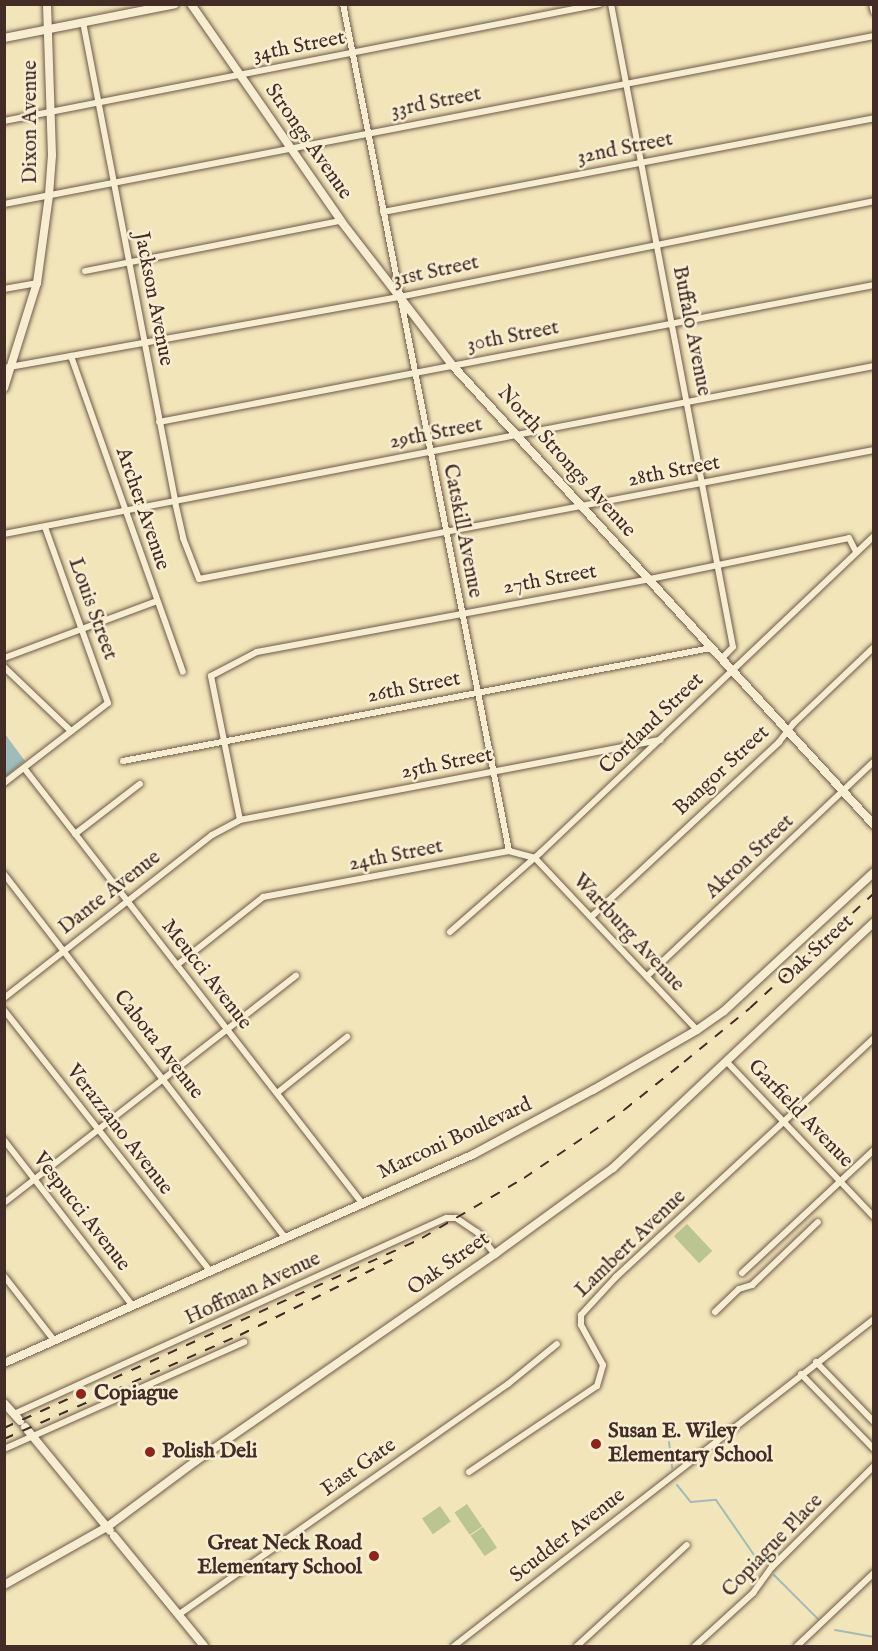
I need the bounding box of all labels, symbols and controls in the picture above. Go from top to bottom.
street label: 34th Street [251,26,347,68]
street label: Dixon Avenue [18,60,44,184]
street label: Strongs Avenue [259,79,357,205]
street label: 33rd Street [389,82,483,124]
street label: 32nd Street [575,127,675,171]
street label: Jackson Avenue [128,230,178,368]
street label: 31st Street [391,251,481,293]
street label: Buffalo Avenue [666,264,716,398]
street label: 30th Street [465,316,561,358]
street label: North Strongs Avenue [491,381,641,543]
street label: 29th Street [387,413,485,455]
street label: Archer Avenue [109,444,175,574]
street label: 28th Street [626,451,722,493]
street label: Catskill Avenue [437,462,487,600]
street label: Louis Street [62,554,122,664]
street label: 27th Street [501,559,599,601]
street label: 26th Street [366,667,462,709]
street label: Cortland Street [595,668,709,780]
street label: Bangor Street [669,720,775,822]
street label: 25th Street [399,743,495,785]
street label: Akron Street [700,809,800,905]
street label: 24th Street [347,835,445,877]
street label: Dante Avenue [54,845,166,941]
street label: Wartburg Avenue [567,869,689,997]
street label: Oak Street [773,910,859,992]
street label: Meucci Avenue [155,915,257,1035]
street label: Cabota Avenue [108,985,208,1105]
street label: Garfield Avenue [742,1055,858,1173]
street label: Verazzano Avenue [60,1060,178,1200]
street label: Marconi Boulevard [374,1092,536,1186]
street label: Vespucci Avenue [27,1147,135,1277]
street label: Lambert Avenue [570,1185,692,1303]
street label: Oak Street [403,1227,495,1301]
street label: Hoffman Avenue [181,1247,325,1331]
place label: Copiague [94,1381,178,1407]
marker: Copiague [72,1385,90,1403]
place label: Susan E. Wiley Elementary School [608,1419,773,1469]
street label: East Gate [317,1433,401,1503]
marker: Susan E. Wiley Elementary School [589,1437,603,1451]
place label: Polish Deli [162,1439,257,1465]
marker: Polish Deli [143,1445,157,1459]
street label: Scudder Avenue [505,1483,631,1589]
street label: Copiague Place [717,1489,829,1603]
place label: Great Neck Road Elementary School [197,1531,362,1581]
marker: Great Neck Road Elementary School [367,1549,381,1563]

